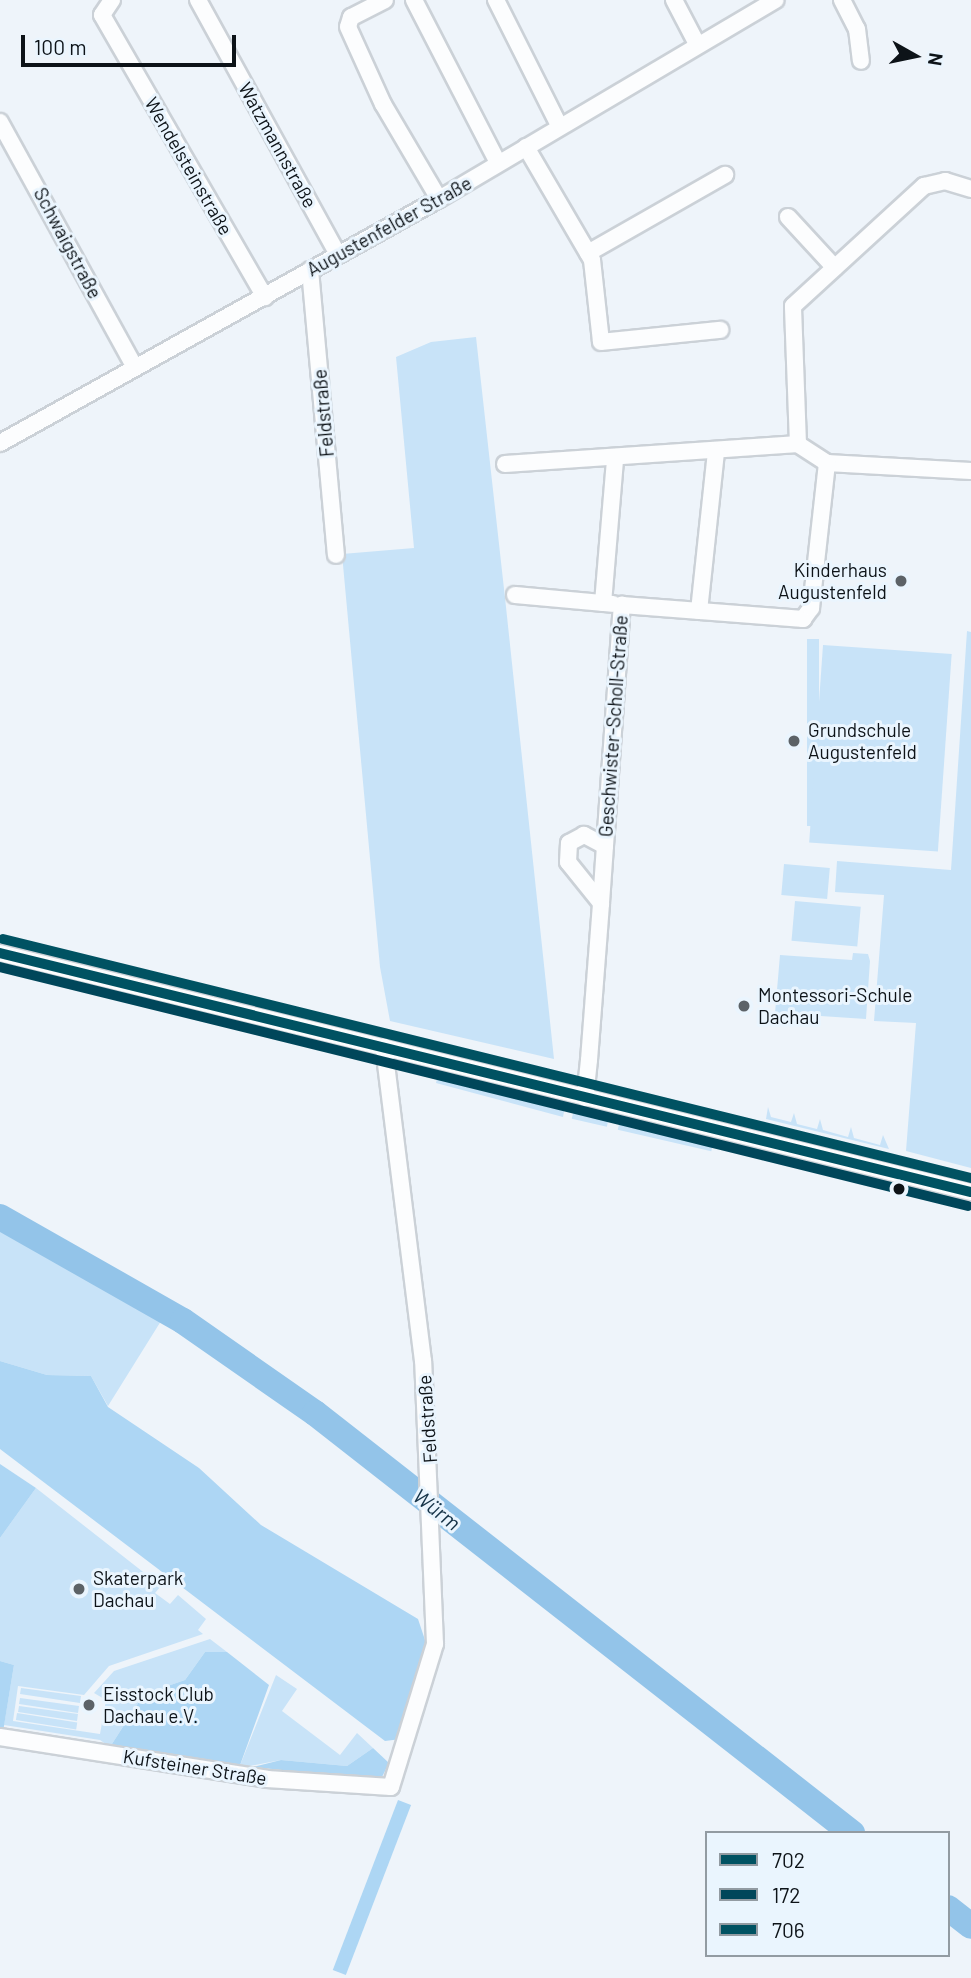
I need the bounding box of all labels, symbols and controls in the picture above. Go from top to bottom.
scale bar [24,21,240,65]
north arrow [880,21,950,91]
text: 100 m [34,34,87,59]
text: N [924,51,949,67]
street label: Watzmannstraße [234,78,322,212]
street label: Wendelsteinstraße [140,93,238,239]
street label: Augustenfelder Straße [303,171,475,281]
street label: Schwaigstraße [29,184,107,302]
street label: Feldstraße [308,368,338,458]
place label: Kinderhaus Augustenfeld [778,559,887,603]
marker: Kinderhaus Augustenfeld [893,573,909,589]
street label: Geschwister-Scholl-Straße [594,614,632,838]
place label: Grundschule Augustenfeld [808,719,917,763]
marker: Grundschule Augustenfeld [786,733,802,749]
place label: Montessori-Schule Dachau [758,984,912,1028]
marker: Montessori-Schule Dachau [736,998,752,1014]
unlabelled marker [892,1182,906,1196]
street label: Feldstraße [413,1374,441,1464]
water label: Würm [408,1483,466,1535]
place label: Skaterpark Dachau [93,1567,183,1611]
marker: Skaterpark Dachau [71,1581,87,1597]
place label: Eisstock Club Dachau e.V. [103,1683,214,1727]
marker: Eisstock Club Dachau e.V. [81,1697,97,1713]
street label: Kufsteiner Straße [122,1744,268,1790]
legend [705,1831,950,1957]
text: 702 [772,1847,805,1872]
text: 172 [772,1882,801,1907]
text: 706 [772,1917,805,1942]

